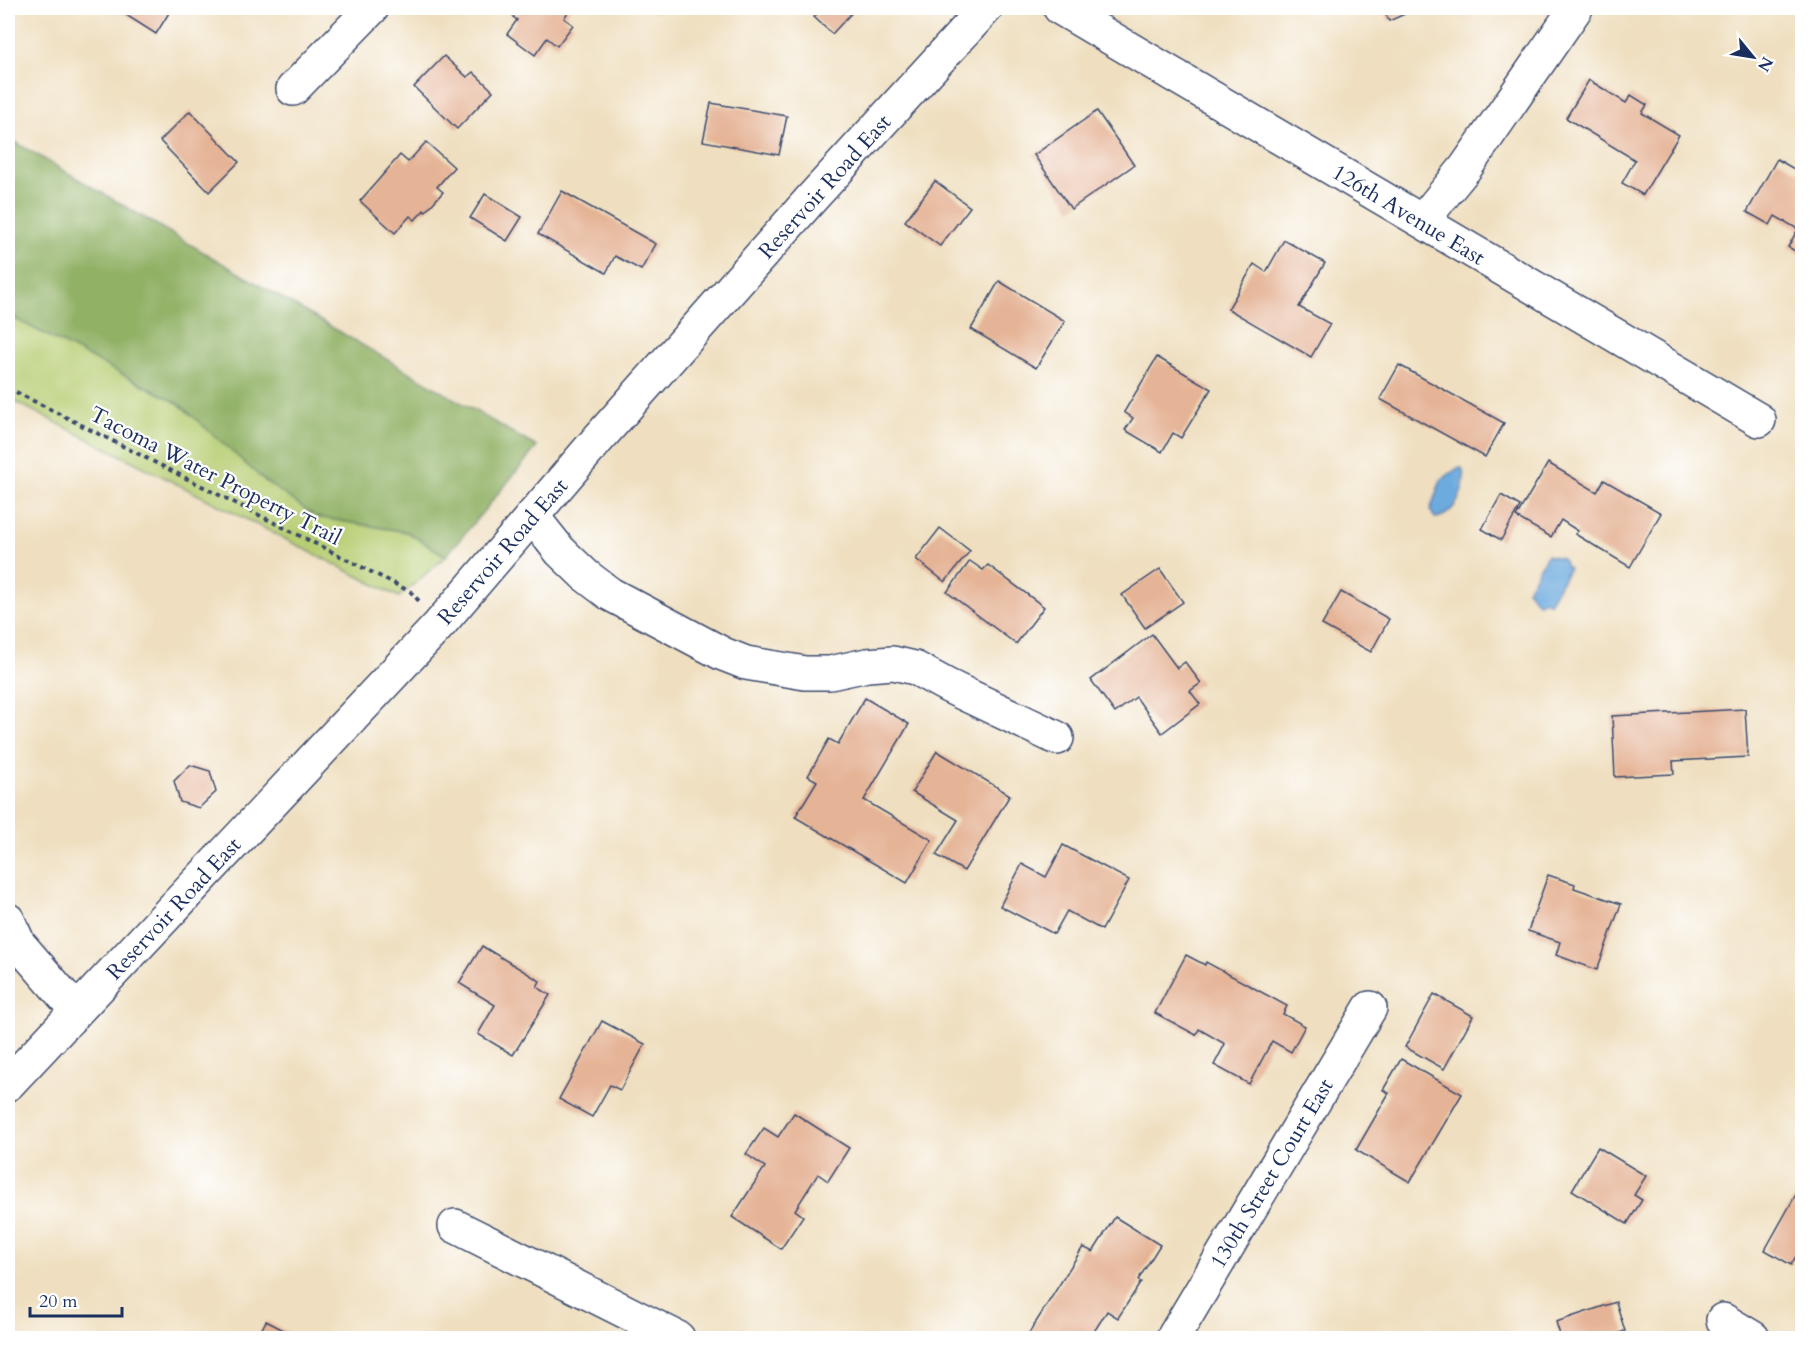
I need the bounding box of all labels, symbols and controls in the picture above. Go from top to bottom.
north arrow [1723,27,1783,87]
text: N [1752,52,1778,76]
street label: Reservoir Road East [752,108,898,266]
street label: 126th Avenue East [1326,157,1491,272]
street label: Tacoma Water Property Trail [85,399,347,553]
street label: Reservoir Road East [431,472,575,631]
street label: Reservoir Road East [100,831,248,987]
street label: 130th Street Court East [1203,1073,1341,1274]
scale bar [30,1280,122,1318]
text: 20 m [39,1289,78,1314]

